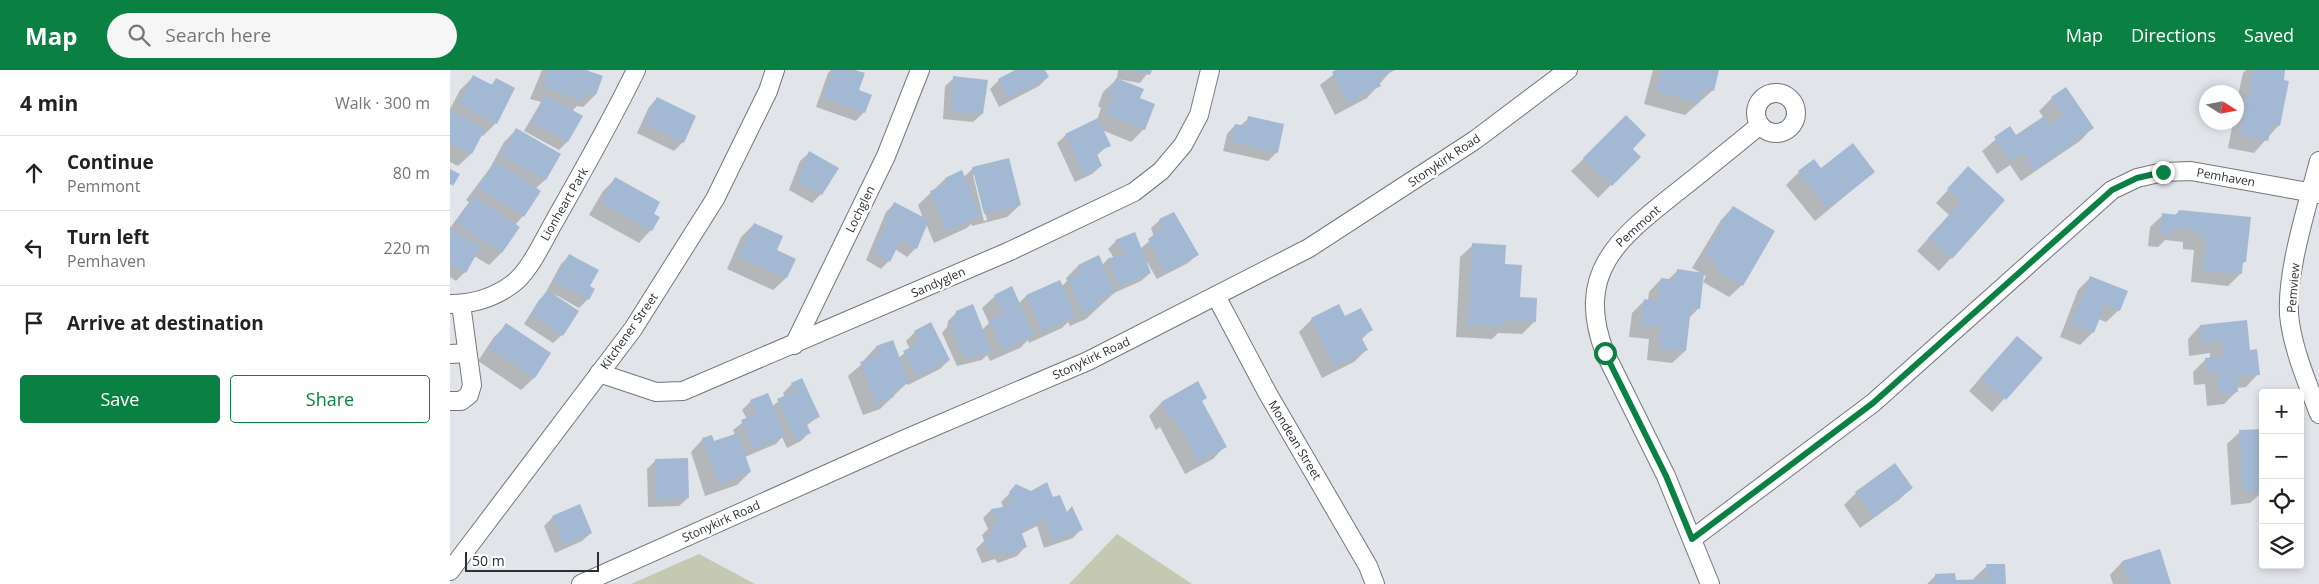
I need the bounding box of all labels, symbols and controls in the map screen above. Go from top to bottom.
search box [107,13,457,58]
text: Map [25,19,77,52]
icon: search [125,21,153,49]
text: Search here [165,22,271,48]
text: Map [2066,23,2103,47]
text: Directions [2131,23,2216,47]
text: Saved [2244,23,2294,47]
north arrow [2199,85,2244,130]
text: 4 min [20,89,78,117]
text: Walk · 300 m [335,92,430,114]
street label: Stonykirk Road [1405,130,1483,190]
text: Continue [67,149,154,175]
icon: ahead [20,159,48,187]
route end [2152,161,2175,184]
text: 80 m [393,162,430,184]
street label: Pemhaven [2195,163,2257,191]
street label: Lionheart Park [536,164,592,244]
text: Pemmont [67,175,140,197]
street label: Lochglen [841,183,879,235]
street label: Pemmont [1612,201,1664,251]
text: Turn left [67,224,149,250]
icon: left [20,234,48,262]
text: 220 m [384,237,430,259]
text: Pemhaven [67,250,146,272]
street label: Pemview [2282,262,2304,314]
street label: Sandyglen [908,263,968,301]
street label: Kitchener Street [596,289,662,373]
icon: arrive [20,309,48,337]
text: Arrive at destination [67,310,264,336]
street label: Stonykirk Road [1049,333,1133,383]
route start [1594,342,1617,365]
button: Save [20,375,220,423]
button: Share [230,375,430,423]
map controls [2259,389,2304,569]
button: + [2259,389,2304,434]
street label: Mondean Street [1265,397,1325,483]
button: − [2259,434,2304,479]
button: locate [2259,479,2304,524]
street label: Stonykirk Road [679,496,763,546]
button: layers [2259,524,2304,569]
scale bar [465,549,599,572]
text: 50 m [472,551,505,570]

